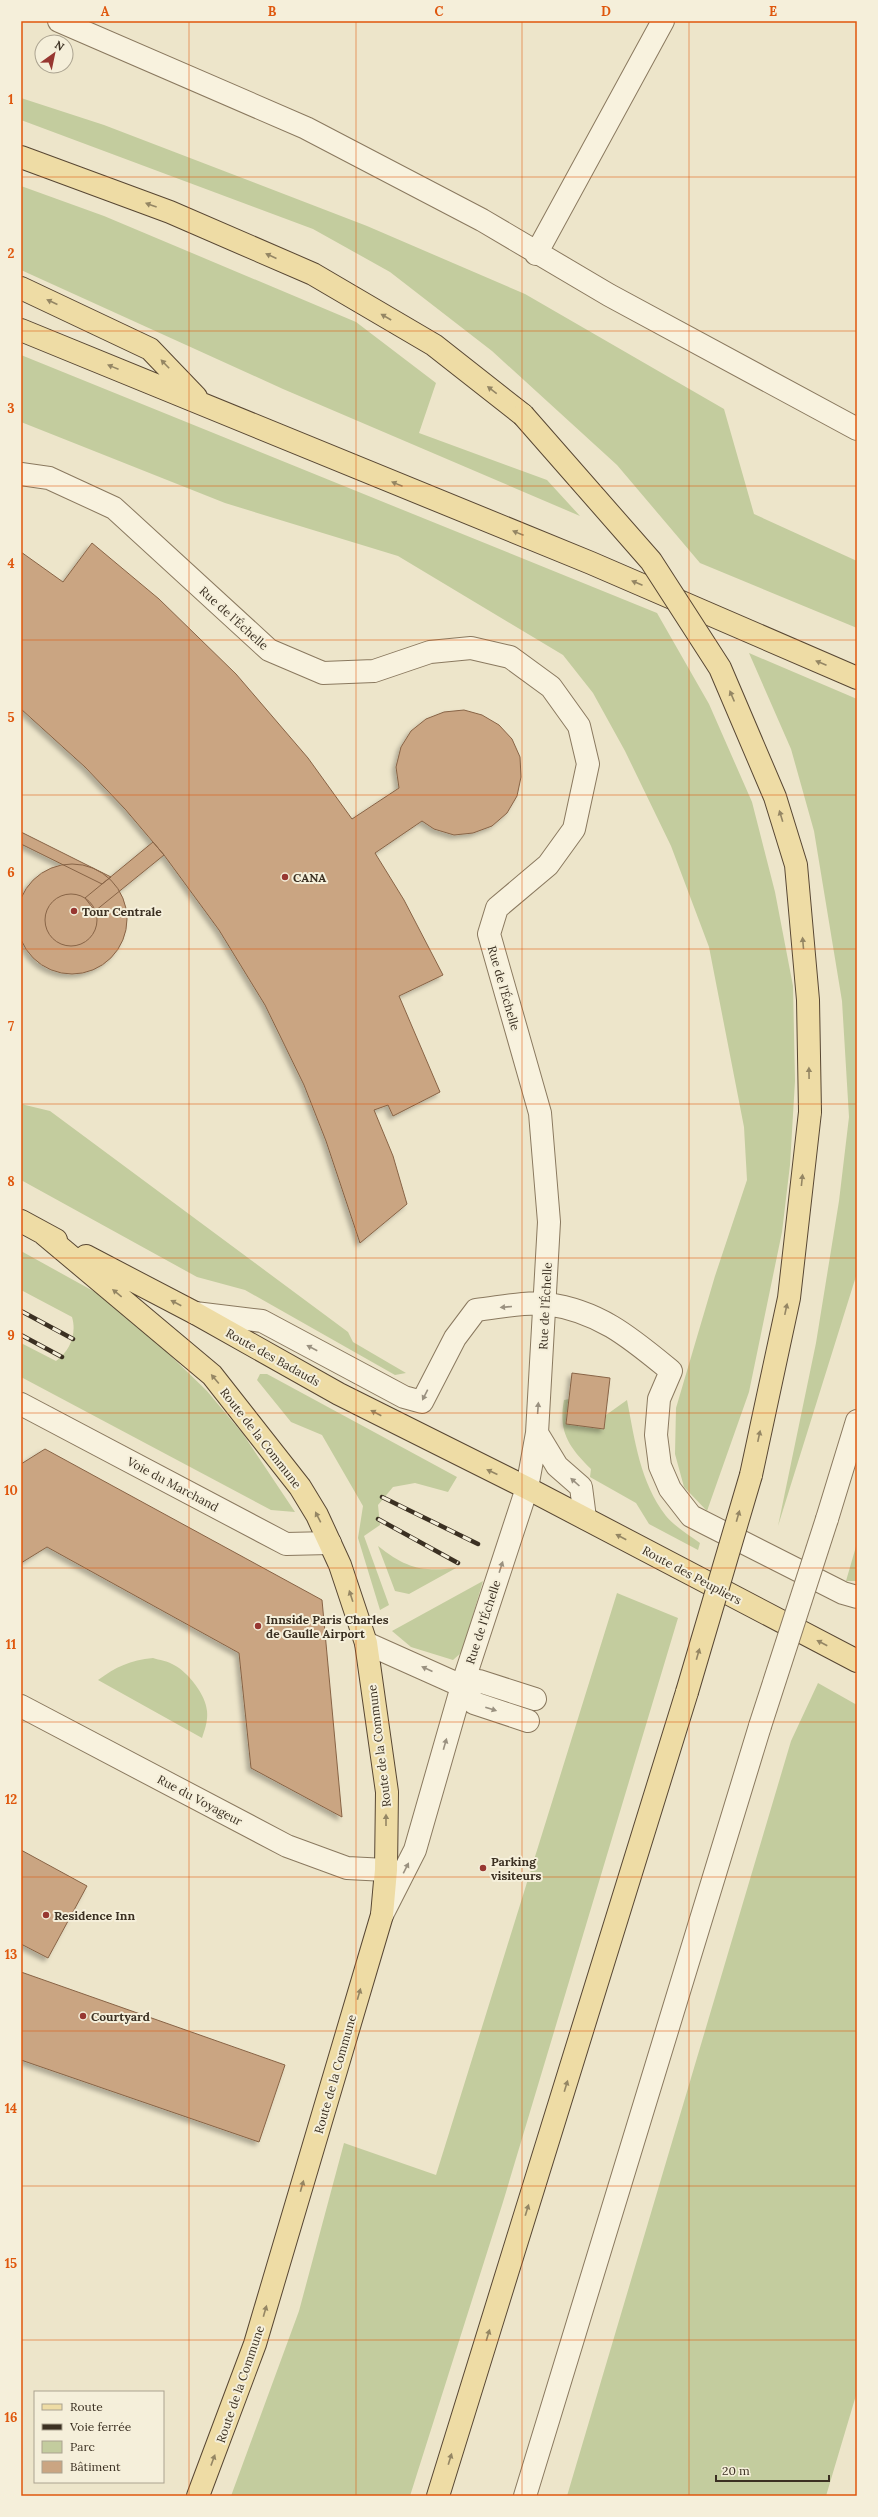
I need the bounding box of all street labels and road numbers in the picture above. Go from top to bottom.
street label: Rue de l'Échelle [196,583,272,653]
street label: Rue de l'Échelle [485,944,523,1033]
street label: Rue de l'Échelle [535,1261,555,1350]
street label: Route des Badauds [223,1325,323,1389]
street label: Route de la Commune [217,1385,305,1492]
street label: Voie du Marchand [124,1453,221,1514]
street label: Route des Peupliers [640,1543,745,1608]
street label: Rue de l'Échelle [462,1578,504,1666]
street label: Route de la Commune [364,1683,394,1808]
street label: Rue du Voyageur [155,1771,246,1829]
street label: Route de la Commune [311,2012,359,2135]
street label: Route de la Commune [213,2323,267,2445]

